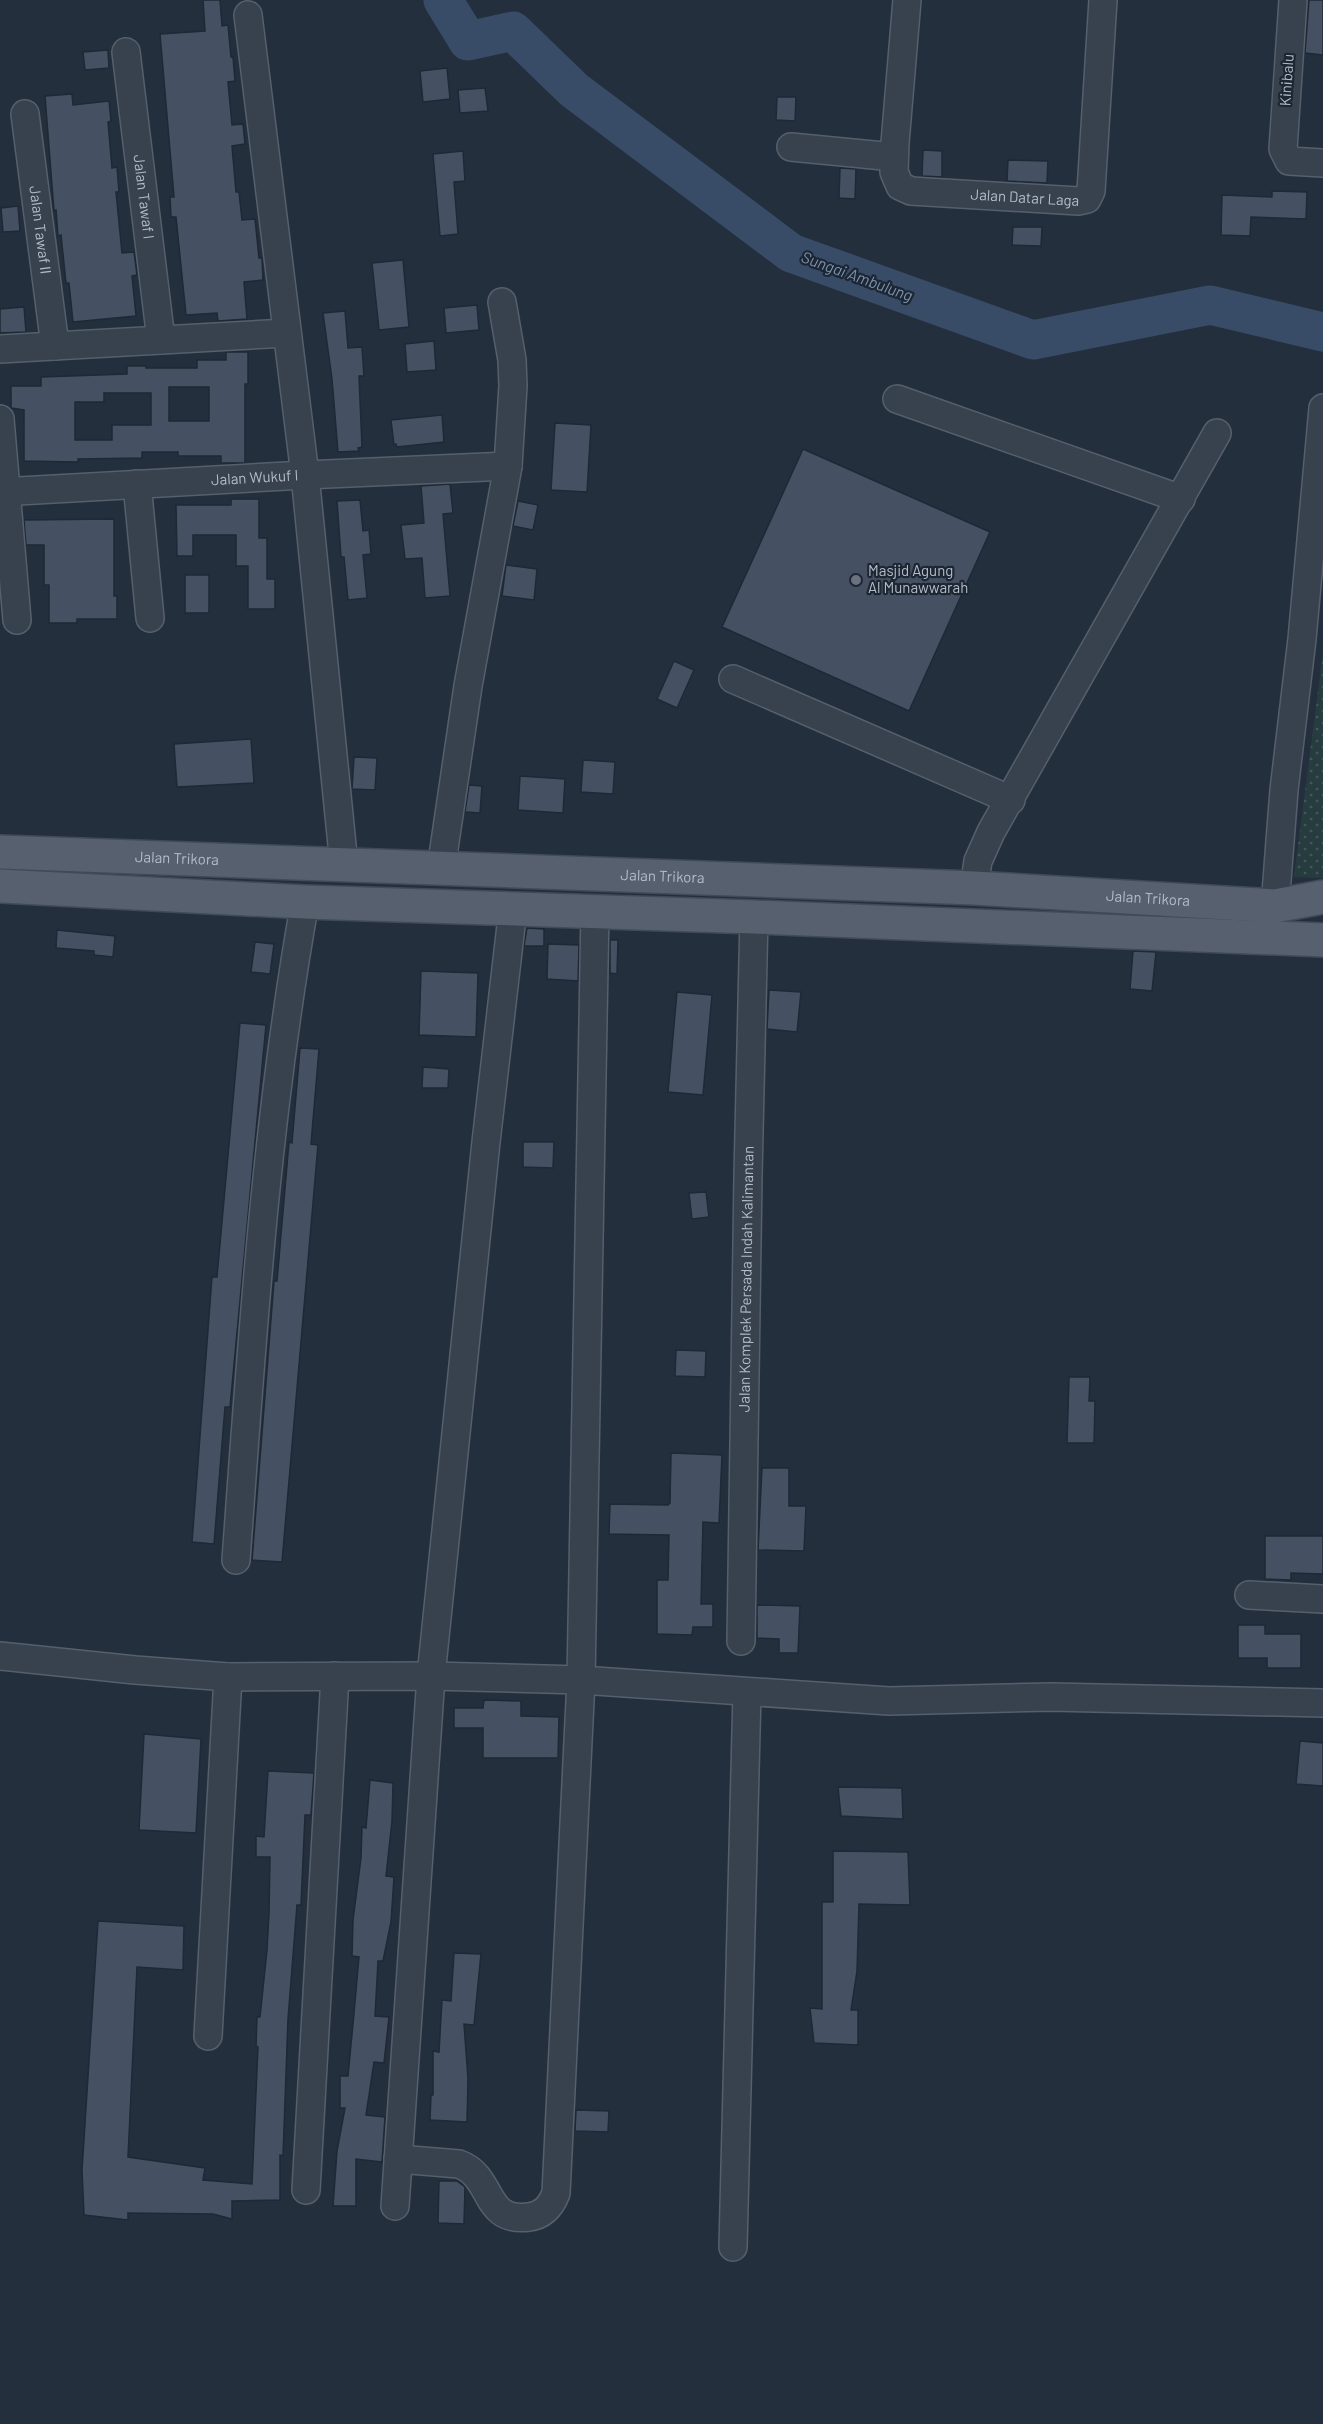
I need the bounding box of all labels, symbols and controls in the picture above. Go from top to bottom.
street label: Kinibalu [1275,53,1297,107]
street label: Jalan Tawaf I [131,154,159,240]
street label: Jalan Tawaf II [26,185,56,275]
street label: Jalan Datar Laga [970,185,1080,209]
water label: Sungai Ambulung [799,247,915,304]
street label: Jalan Wukuf I [210,465,299,488]
place label: Masjid Agung Al Munawwarah [868,561,968,596]
marker: Masjid Agung Al Munawwarah [849,573,863,587]
street label: Jalan Trikora [135,847,219,868]
street label: Jalan Trikora [620,865,705,886]
street label: Jalan Trikora [1106,886,1191,909]
street label: Jalan Komplek Persada Indah Kalimantan [734,1146,757,1412]

